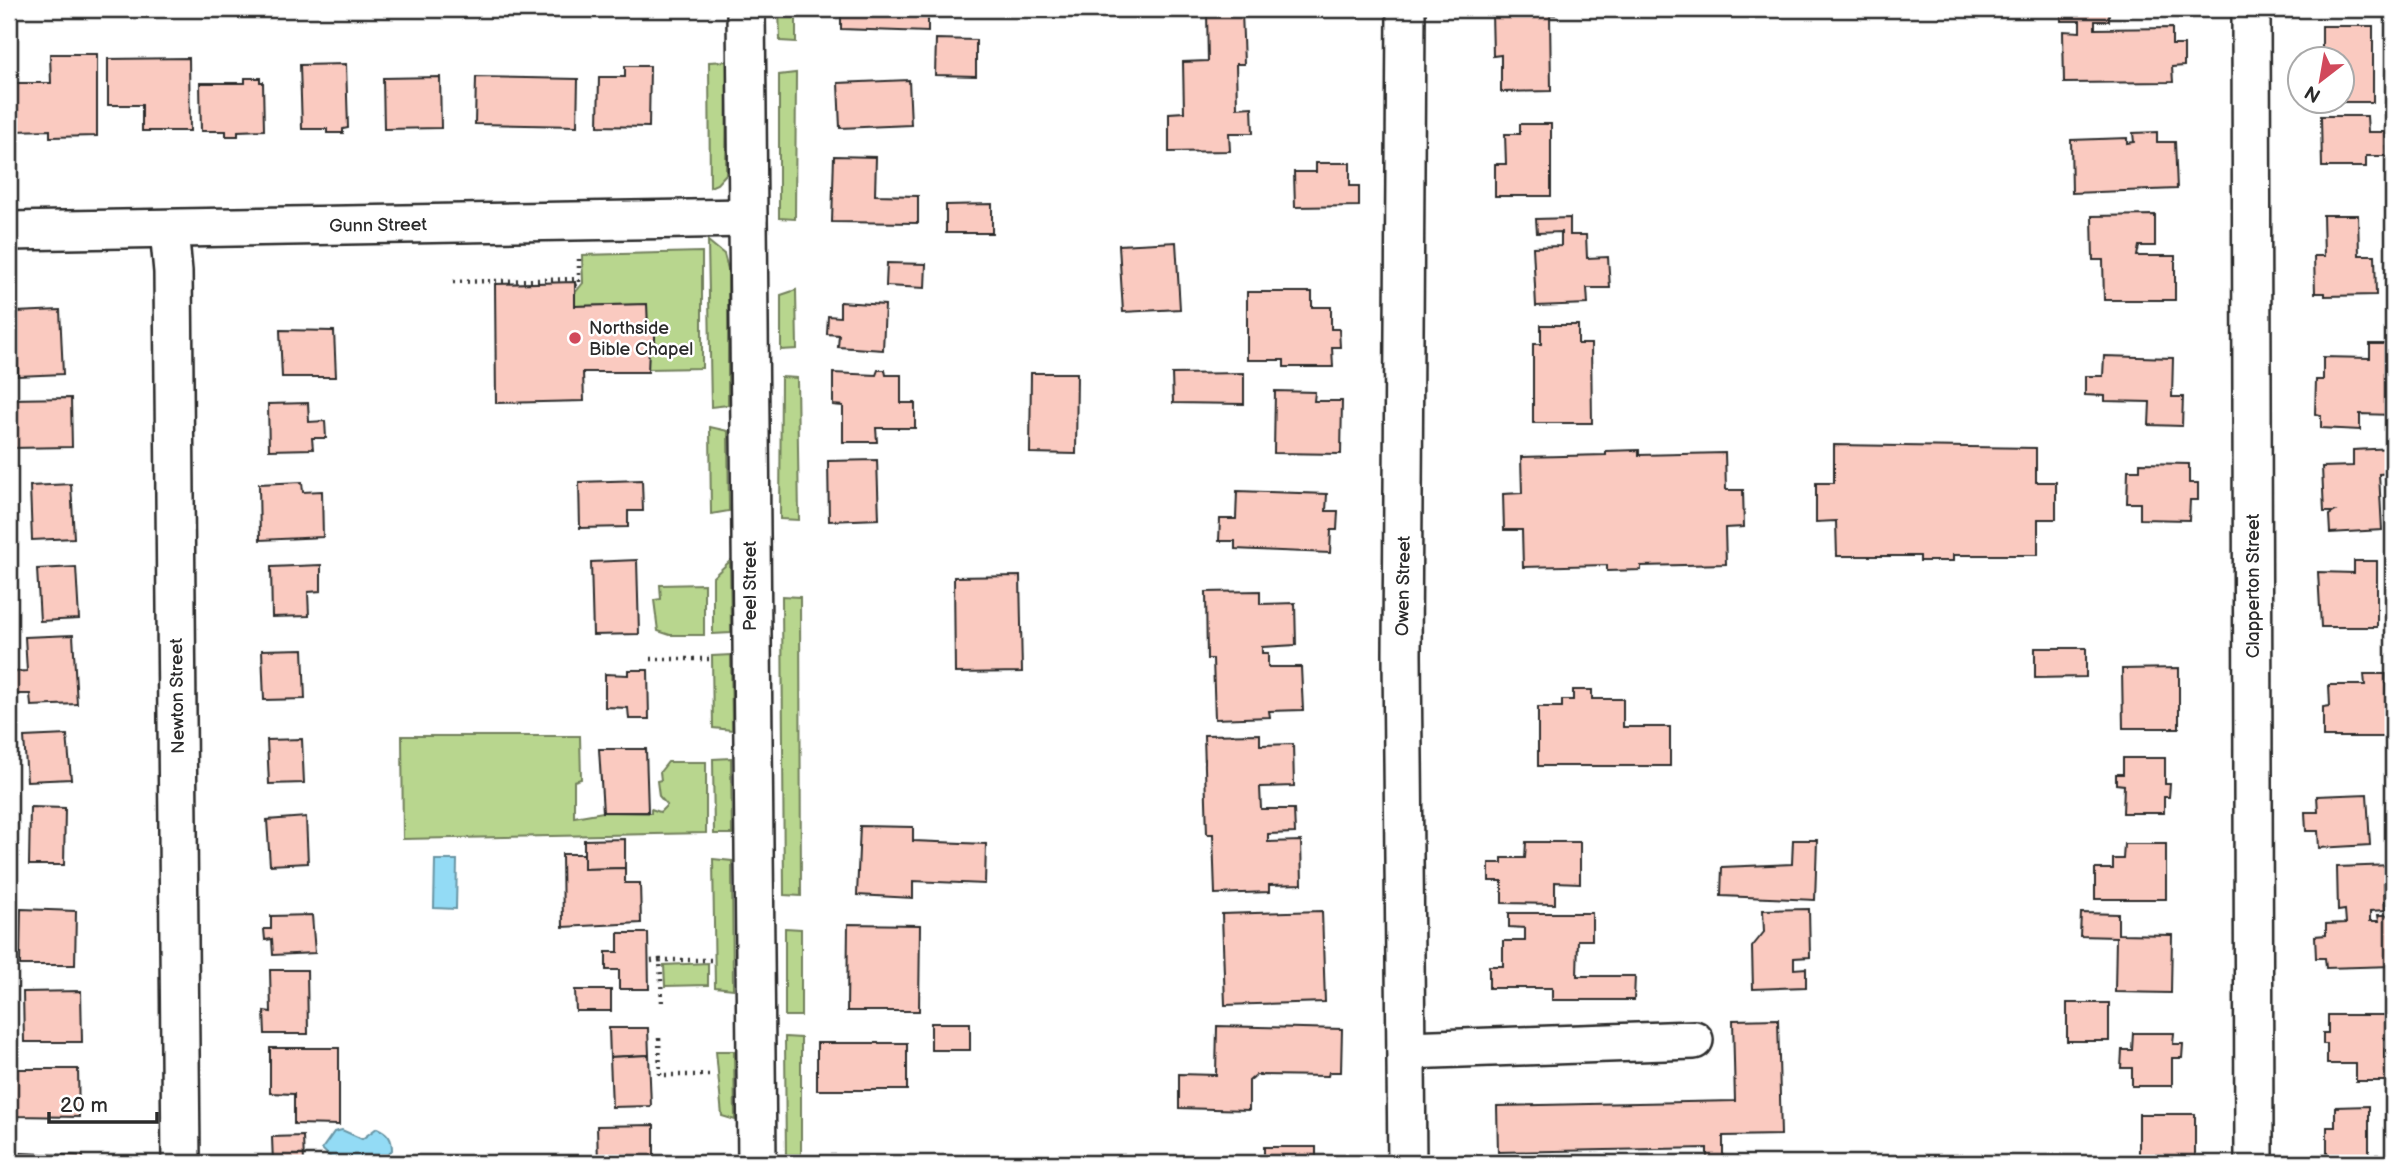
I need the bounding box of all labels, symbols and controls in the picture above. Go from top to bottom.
north arrow [2286,46,2356,116]
text: N [2301,80,2325,107]
street label: Gunn Street [329,214,428,237]
place label: Northside Bible Chapel [589,318,693,360]
marker: Northside Bible Chapel [567,330,583,346]
street label: Clapperton Street [2243,513,2264,658]
street label: Owen Street [1392,535,1415,636]
street label: Peel Street [740,541,761,631]
street label: Newton Street [166,638,189,754]
scale bar [49,1081,158,1125]
text: 20 m [60,1093,108,1118]

